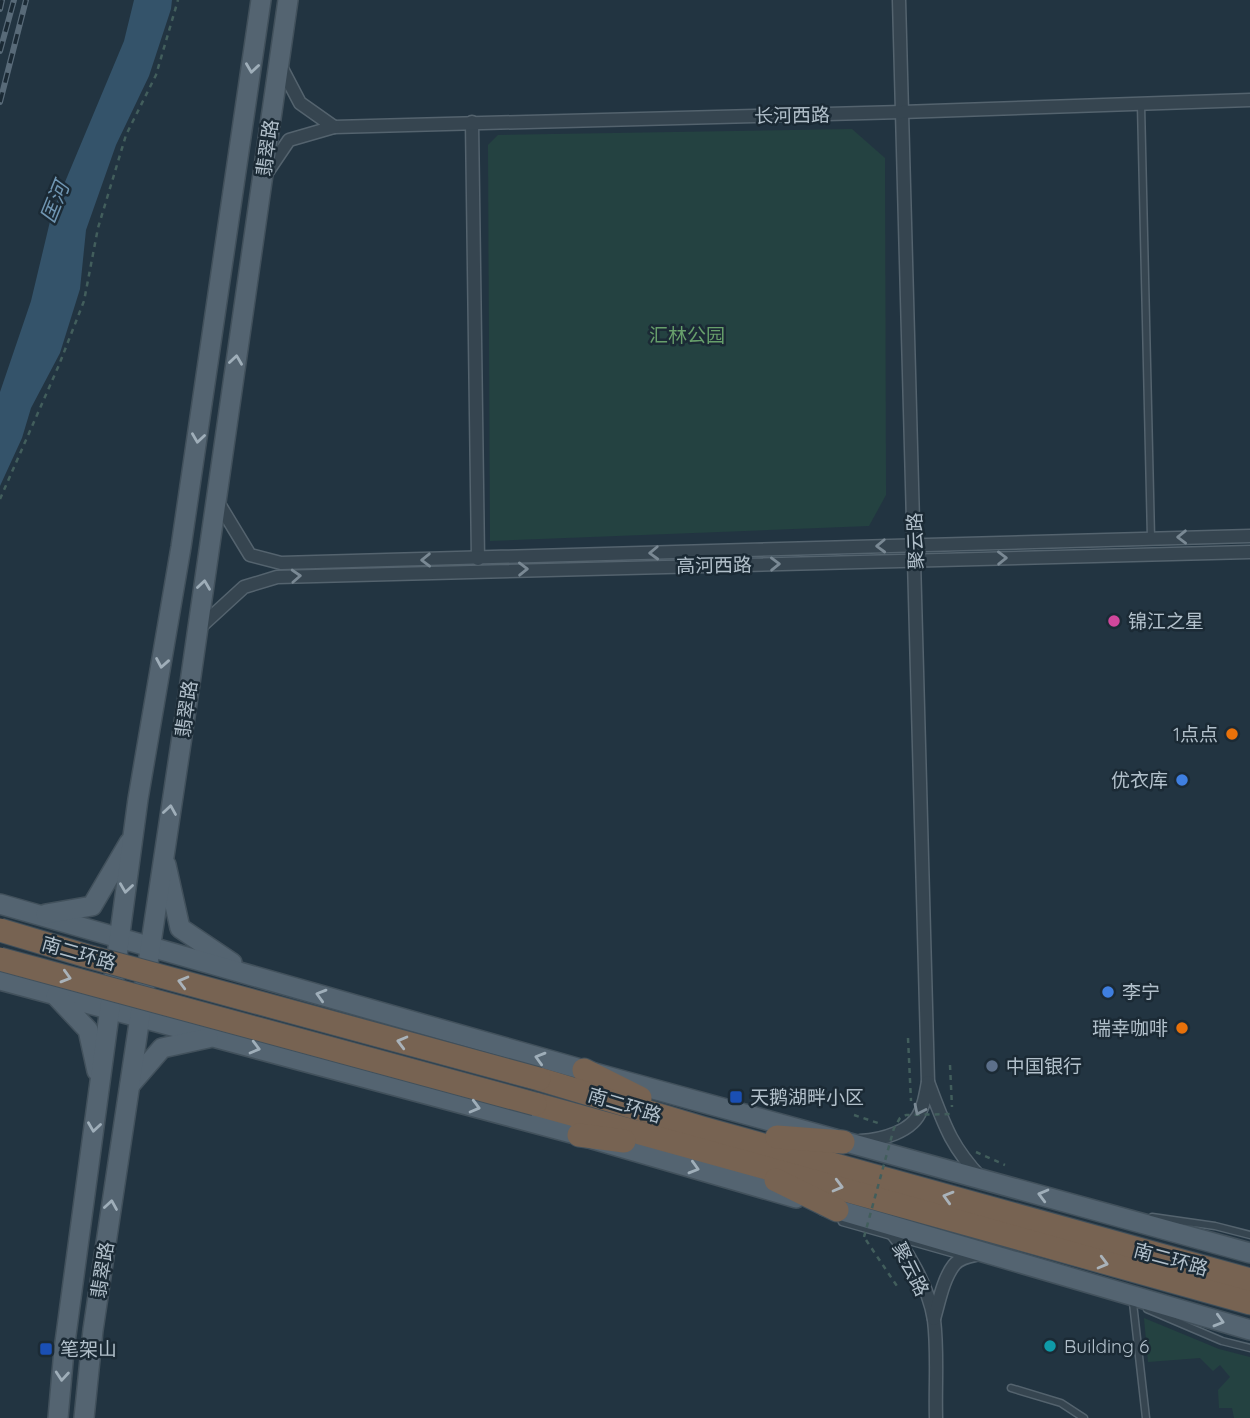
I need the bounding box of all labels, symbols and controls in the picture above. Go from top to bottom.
one-way arrow [244,62,259,73]
street label: 长河西路 [754,102,830,128]
street label: 翡翠路 [251,118,283,178]
water label: 匡河 [34,174,75,226]
park label: 汇林公园 [649,323,725,347]
one-way arrow [228,354,243,366]
one-way arrow [190,432,205,444]
street label: 聚云路 [902,512,928,570]
one-way arrow [1176,530,1187,545]
one-way arrow [875,538,886,553]
one-way arrow [648,545,658,561]
one-way arrow [997,551,1008,566]
one-way arrow [420,552,431,567]
street label: 高河西路 [676,552,752,578]
one-way arrow [770,556,781,571]
one-way arrow [518,562,529,577]
one-way arrow [290,568,301,583]
one-way arrow [196,579,211,591]
place label: 锦江之星 [1128,609,1204,633]
marker: 锦江之星 [1106,613,1122,629]
one-way arrow [155,657,170,669]
street label: 翡翠路 [170,679,202,739]
place label: 1点点 [1173,722,1218,746]
marker: 1点点 [1224,726,1240,742]
place label: 优衣库 [1111,768,1168,792]
marker: 优衣库 [1174,772,1190,788]
one-way arrow [163,804,178,816]
one-way arrow [119,882,134,893]
street label: 南二环路 [39,931,119,975]
one-way arrow [60,968,72,983]
one-way arrow [177,976,189,990]
place label: 李宁 [1122,980,1160,1004]
marker: 李宁 [1100,984,1116,1000]
one-way arrow [315,988,327,1003]
place label: 瑞幸咖啡 [1092,1016,1168,1040]
marker: 瑞幸咖啡 [1174,1020,1190,1036]
one-way arrow [396,1035,408,1050]
one-way arrow [249,1040,261,1055]
one-way arrow [534,1051,546,1066]
place label: 中国银行 [1006,1054,1082,1078]
marker: 中国银行 [984,1058,1000,1074]
street label: 南二环路 [585,1082,665,1128]
place label: 天鹅湖畔小区 [750,1085,864,1109]
marker: 天鹅湖畔小区 [728,1089,744,1105]
one-way arrow [469,1099,481,1113]
one-way arrow [913,1103,927,1115]
one-way arrow [87,1121,102,1132]
one-way arrow [688,1160,700,1175]
one-way arrow [831,1178,843,1193]
one-way arrow [1037,1189,1049,1203]
one-way arrow [942,1191,954,1205]
one-way arrow [104,1199,119,1210]
street label: 聚云路 [887,1238,935,1300]
street label: 南二环路 [1131,1238,1211,1280]
street label: 翡翠路 [86,1240,118,1300]
one-way arrow [1097,1254,1109,1269]
one-way arrow [1212,1312,1224,1327]
place label: Building 6 [1064,1334,1149,1358]
place label: 笔架山 [60,1337,117,1361]
marker: Building 6 [1042,1338,1058,1354]
marker: 笔架山 [38,1341,54,1357]
one-way arrow [55,1371,70,1382]

